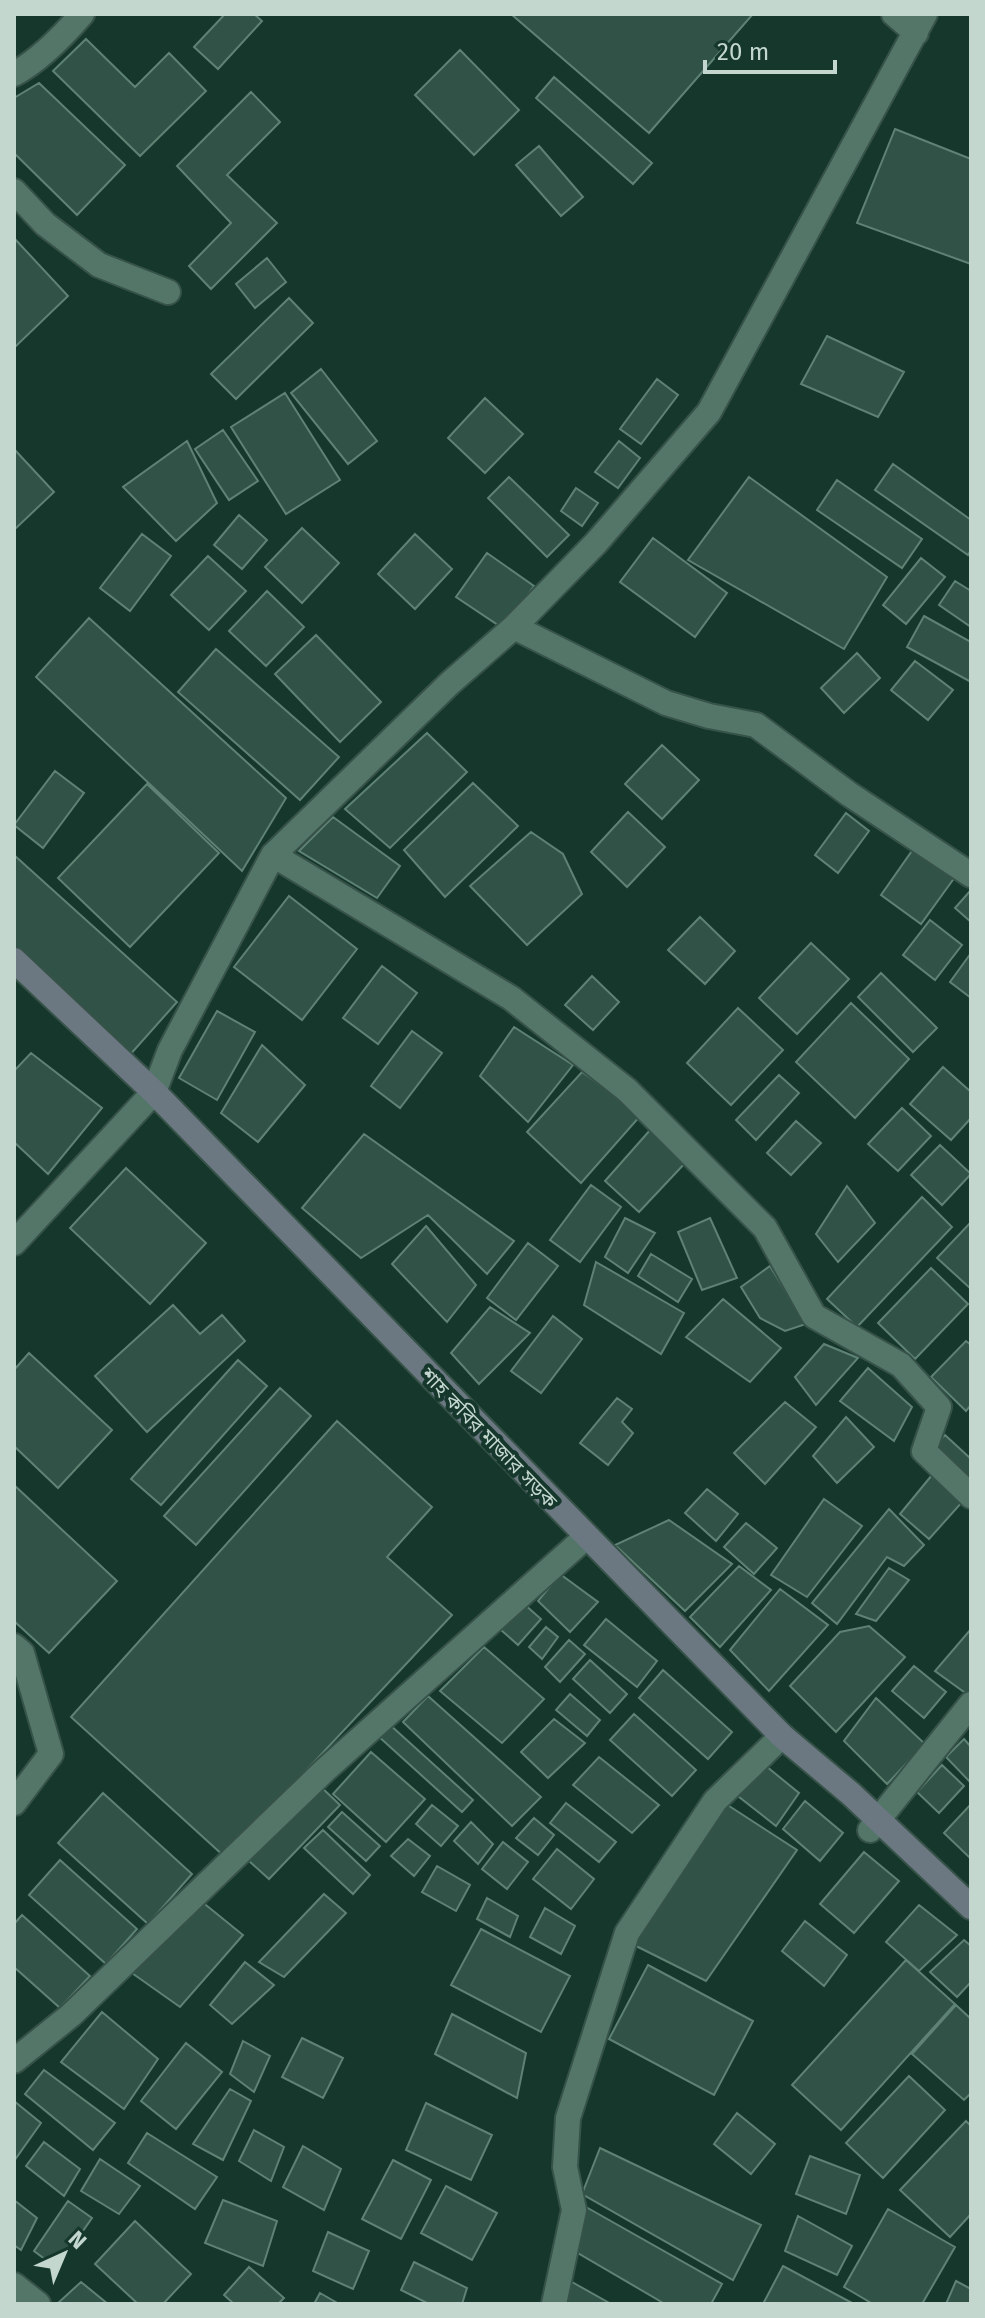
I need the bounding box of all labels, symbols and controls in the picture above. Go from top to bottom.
scale bar [705,24,835,74]
text: 20 m [717,38,769,66]
street label: শাহ কবির মাজার সড়ক [415,1362,563,1514]
north arrow [24,2214,104,2294]
text: N [63,2225,92,2255]

